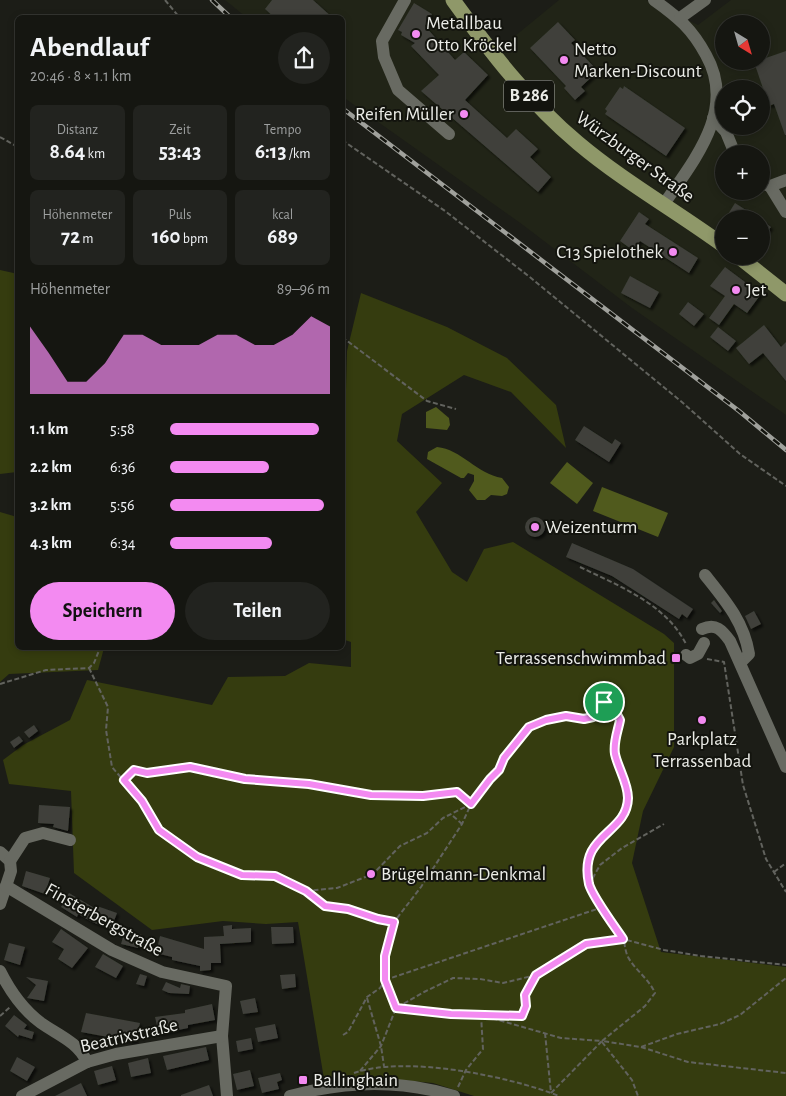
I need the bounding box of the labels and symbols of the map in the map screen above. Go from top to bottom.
place label: Metallbau Otto Kröckel [426,14,517,55]
north arrow [715,15,770,70]
marker: Metallbau Otto Kröckel [410,28,422,40]
place label: Netto Marken-Discount [574,40,702,81]
marker: Netto Marken-Discount [558,54,570,66]
road number: B 286 [504,80,554,112]
place label: Reifen Müller [355,105,454,124]
marker: Reifen Müller [458,108,470,120]
street label: Würzburger Straße [572,108,698,206]
place label: C13 Spielothek [556,243,663,262]
marker: C13 Spielothek [667,246,679,258]
place label: Jet [746,281,766,300]
marker: Jet [730,284,742,296]
place label: Weizenturm [545,518,638,537]
marker: Weizenturm [529,521,541,533]
place label: Terrassenschwimmbad [496,649,666,668]
marker: Terrassenschwimmbad [670,652,682,664]
pin [583,681,625,723]
marker: Parkplatz Terrassenbad [696,714,708,726]
place label: Parkplatz Terrassenbad [653,730,751,771]
place label: Brügelmann-Denkmal [381,865,546,884]
marker: Brügelmann-Denkmal [365,868,377,880]
street label: Finsterbergstraße [42,880,166,960]
street label: Beatrixstraße [78,1016,180,1056]
place label: Ballinghain [313,1071,398,1090]
marker: Ballinghain [297,1074,309,1086]

